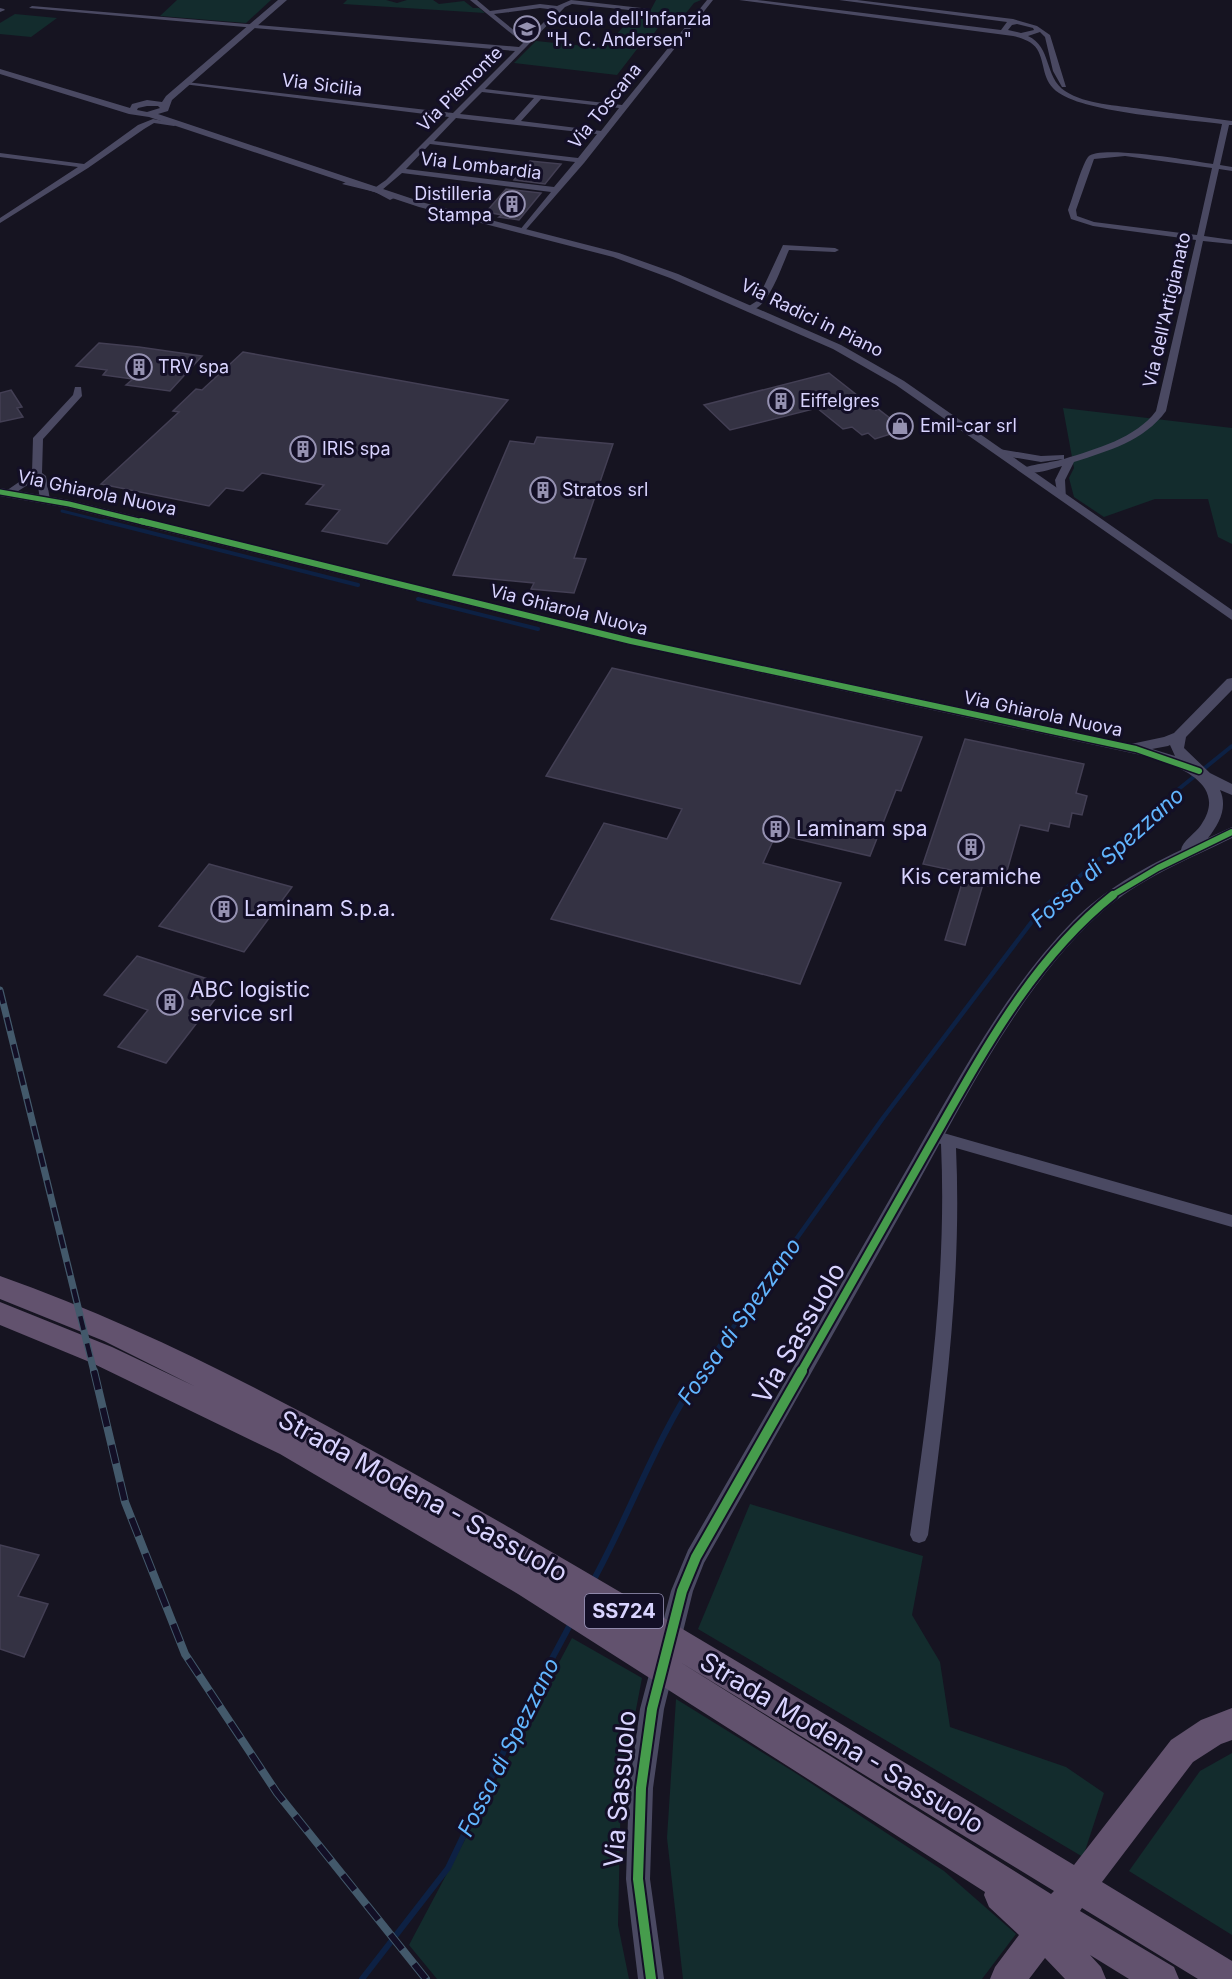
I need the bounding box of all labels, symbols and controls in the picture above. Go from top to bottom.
place label: Scuola dell'Infanzia "H. C. Andersen" [546,8,711,50]
school or university icon: Scuola dell'Infanzia "H. C. Andersen" [512,14,542,44]
street label: Via Piemonte [413,42,507,136]
street label: Via Toscana [564,59,645,153]
street label: Via Sicilia [280,69,364,100]
street label: Via Lombardia [419,148,543,183]
place label: Distilleria Stampa [414,183,492,225]
building icon: Distilleria Stampa [497,189,527,219]
street label: Via dell'Artigianato [1138,230,1195,390]
street label: Via Radici in Piano [737,274,887,361]
building icon: TRV spa [124,352,154,382]
place label: TRV spa [158,356,229,377]
building icon: Eiffelgres [766,386,796,416]
place label: Eiffelgres [800,390,880,411]
shop icon: Emil-car srl [885,411,915,441]
place label: Emil-car srl [920,415,1017,436]
building icon: IRIS spa [288,434,318,464]
place label: IRIS spa [322,438,391,459]
street label: Via Ghiarola Nuova [16,465,179,520]
building icon: Stratos srl [528,475,558,505]
place label: Stratos srl [562,479,648,500]
street label: Via Ghiarola Nuova [488,580,650,639]
street label: Via Ghiarola Nuova [962,686,1125,741]
water label: Fossa di Spezzano [1025,781,1189,933]
building icon: Laminam spa [761,814,791,844]
place label: Laminam spa [796,816,928,841]
building icon: Kis ceramiche [956,832,986,862]
place label: Kis ceramiche [901,864,1041,889]
building icon: Laminam S.p.a. [209,894,239,924]
place label: Laminam S.p.a. [244,896,396,921]
place label: ABC logistic service srl [190,977,310,1026]
building icon: ABC logistic service srl [155,987,185,1017]
water label: Fossa di Spezzano [672,1233,806,1409]
street label: Via Sassuolo [746,1257,851,1409]
street label: Strada Modena - Sassuolo [273,1403,573,1588]
road number: SS724 [585,1594,663,1628]
street label: Strada Modena - Sassuolo [695,1645,990,1840]
water label: Fossa di Spezzano [452,1653,564,1841]
street label: Via Sassuolo [597,1709,642,1869]

